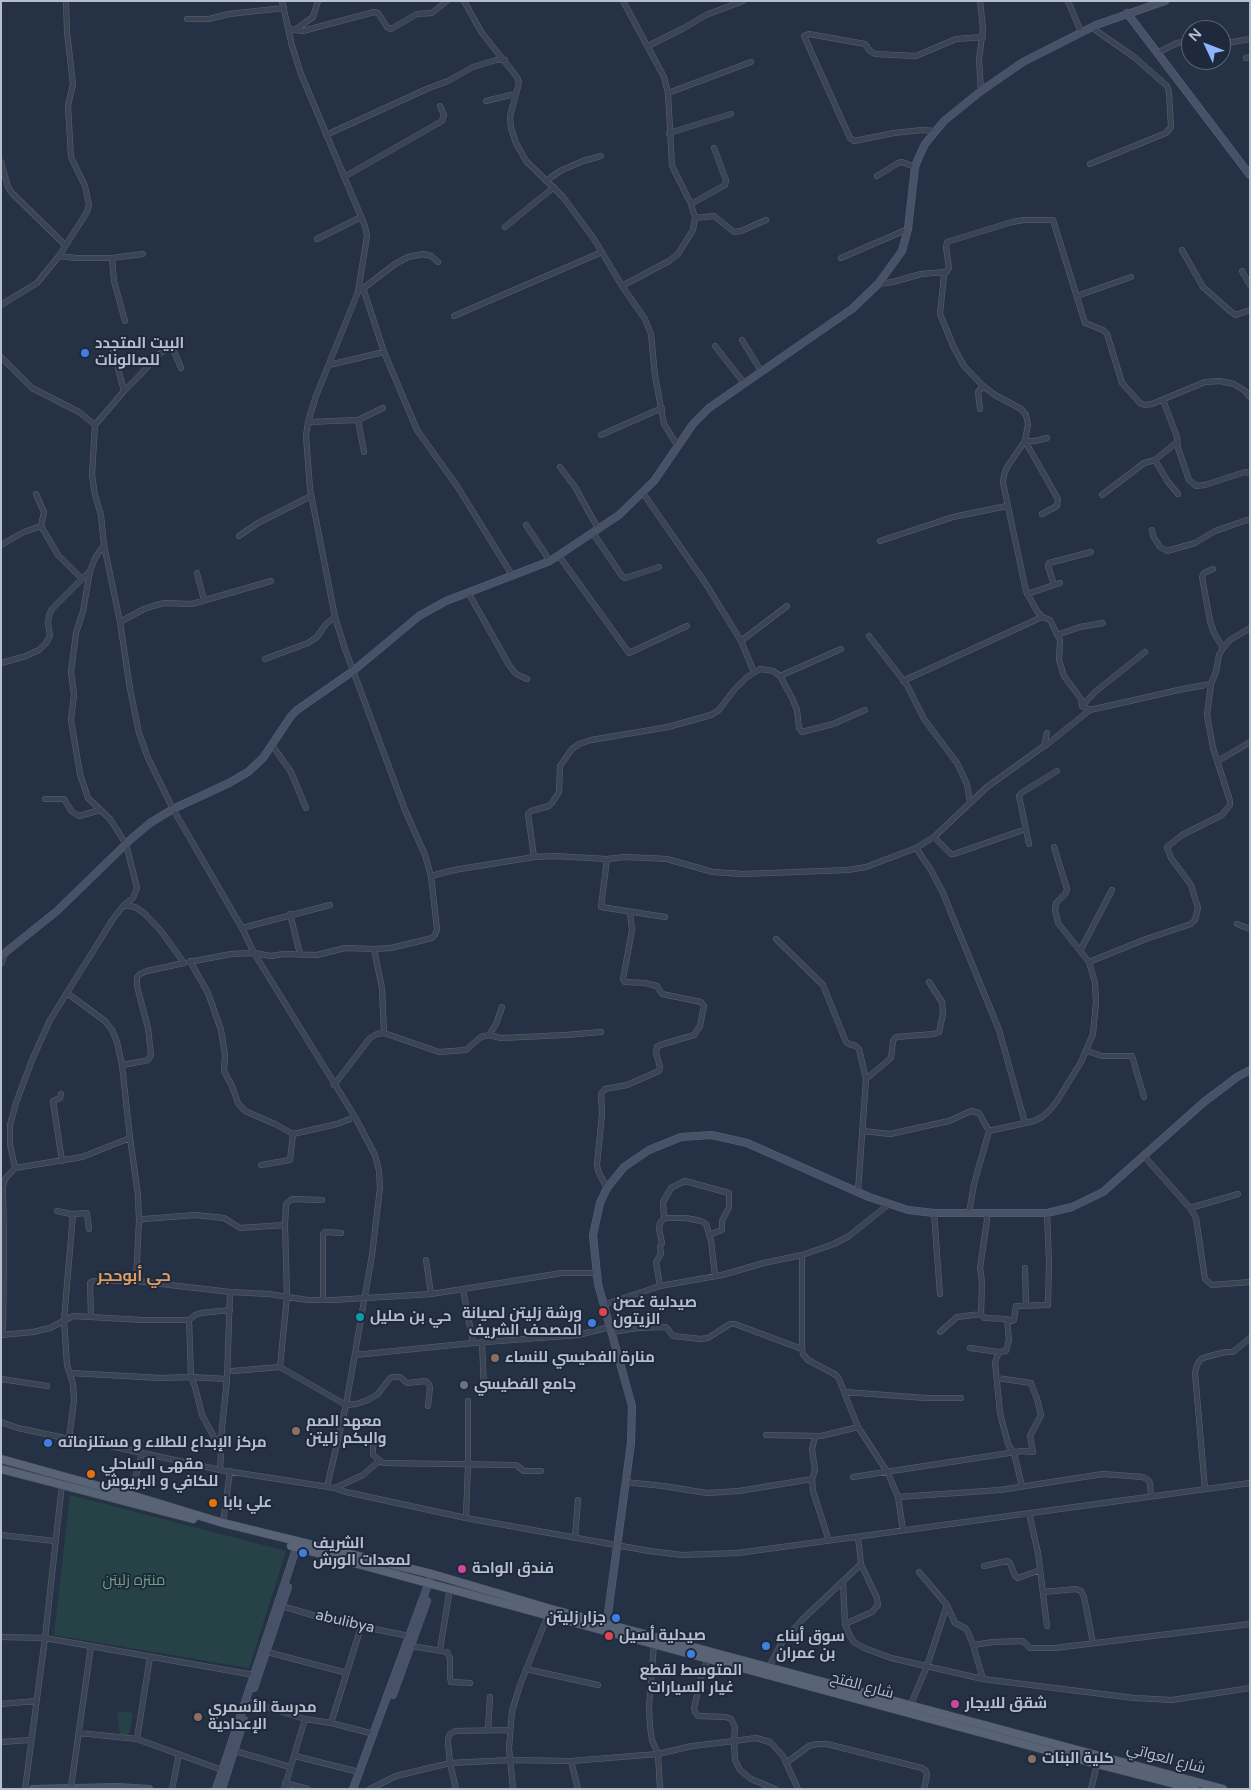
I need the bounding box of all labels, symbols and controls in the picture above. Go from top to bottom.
north arrow [1181,20,1231,70]
text: N [1185,25,1205,45]
place label: البيت المتجدد للصالونات [95,335,184,370]
marker: البيت المتجدد للصالونات [79,347,91,359]
district label: حي أبوحجر [97,1267,171,1287]
place label: صيدلية غصن الزيتون [613,1294,697,1329]
place label: ورشة زليتن لصيانة المصحف الشريف [462,1305,582,1340]
marker: صيدلية غصن الزيتون [597,1306,609,1318]
place label: حي بن صليل [370,1308,451,1326]
marker: حي بن صليل [354,1311,366,1323]
marker: ورشة زليتن لصيانة المصحف الشريف [586,1317,598,1329]
place label: منارة الفطيسي للنساء [505,1349,655,1367]
marker: منارة الفطيسي للنساء [489,1352,501,1364]
place label: جامع الفطيسي [474,1376,576,1394]
marker: جامع الفطيسي [458,1379,470,1391]
place label: معهد الصم والبكم زليتن [306,1413,387,1448]
marker: معهد الصم والبكم زليتن [290,1425,302,1437]
place label: مركز الإبداع للطلاء و مستلزماته [58,1434,267,1452]
marker: مركز الإبداع للطلاء و مستلزماته [42,1437,54,1449]
place label: مقهى الساحلي للكافي و البريوش [101,1456,218,1491]
marker: مقهى الساحلي للكافي و البريوش [85,1468,97,1480]
place label: علي بابا [223,1494,272,1512]
marker: علي بابا [207,1497,219,1509]
place label: الشريف لمعدات الورش [313,1535,410,1570]
marker: الشريف لمعدات الورش [297,1547,309,1559]
place label: فندق الواحة [472,1560,554,1578]
marker: فندق الواحة [456,1563,468,1575]
park label: منتزه زليتن [103,1572,165,1590]
street label: abulibya [314,1606,376,1638]
place label: جزار زليتن [546,1609,606,1627]
marker: جزار زليتن [610,1612,622,1624]
place label: صيدلية أسيل [619,1627,706,1645]
place label: سوق أبناء بن عمران [776,1628,845,1663]
marker: صيدلية أسيل [603,1630,615,1642]
marker: سوق أبناء بن عمران [760,1640,772,1652]
marker: المتوسط لقطع غيار السيارات [685,1648,697,1660]
place label: المتوسط لقطع غيار السيارات [640,1662,742,1697]
street label: شارع الفتح [829,1669,895,1703]
place label: شقق للايجار [965,1695,1047,1713]
marker: شقق للايجار [949,1698,961,1710]
place label: مدرسة الأسمري الإعدادية [208,1699,317,1734]
marker: مدرسة الأسمري الإعدادية [192,1711,204,1723]
street label: شارع العواتي [1125,1740,1207,1778]
place label: كلية البنات [1042,1750,1114,1768]
marker: كلية البنات [1026,1753,1038,1765]

